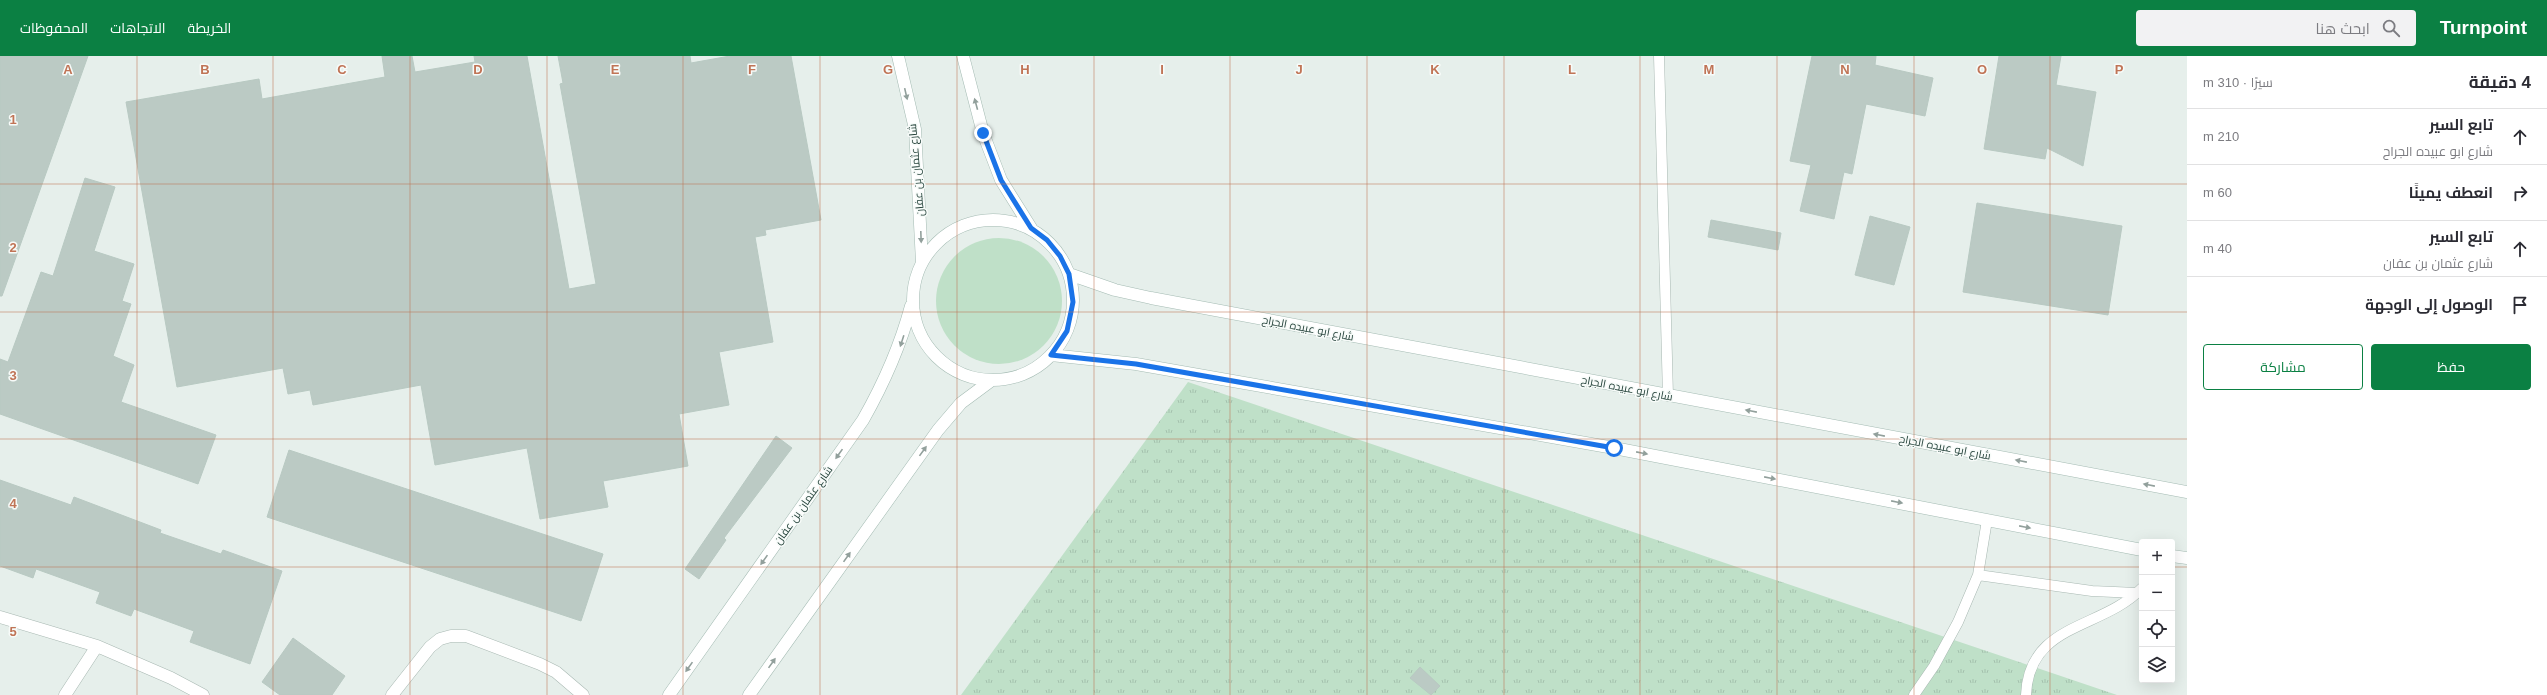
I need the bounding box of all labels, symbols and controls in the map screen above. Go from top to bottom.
search box [2136,10,2416,46]
icon: search [2380,17,2402,39]
text: Turnpoint [2440,17,2527,38]
text: المحفوظات [20,20,88,36]
text: الاتجاهات [110,20,166,36]
text: الخريطة [188,20,231,36]
text: ابحث هنا [2315,20,2370,37]
text: A [63,62,73,77]
text: B [200,62,210,77]
text: C [337,62,347,77]
text: D [473,62,483,77]
text: E [611,62,620,77]
text: F [748,62,756,77]
text: G [883,62,893,77]
text: H [1020,62,1030,77]
text: I [1160,62,1164,77]
text: J [1295,62,1303,77]
text: K [1430,62,1440,77]
text: L [1568,62,1576,77]
text: M [1704,62,1714,77]
text: N [1840,62,1850,77]
text: O [1977,62,1987,77]
text: P [2115,62,2124,77]
text: 4 دقيقة [2469,73,2531,92]
text: سيرًا · 310 m [2203,75,2273,90]
one-way arrow [904,88,910,100]
one-way arrow [972,98,978,110]
text: 1 [9,112,17,127]
text: تابع السير [2429,116,2493,133]
street label: شارع عثمان بن عفان [906,123,928,217]
route end [974,124,992,142]
icon: ahead [2509,126,2531,148]
text: 210 m [2203,129,2239,144]
text: شارع ابو عبيده الجراح [2383,144,2493,159]
icon: right [2509,182,2531,204]
text: انعطف يمينًا [2409,184,2493,201]
text: 60 m [2203,185,2232,200]
text: تابع السير [2429,228,2493,245]
one-way arrow [918,231,924,244]
icon: ahead [2509,238,2531,260]
text: 2 [9,240,17,255]
text: 40 m [2203,241,2232,256]
text: شارع عثمان بن عفان [2383,256,2493,271]
icon: arrive [2509,294,2531,316]
text: الوصول إلى الوجهة [2365,296,2493,313]
street label: شارع ابو عبيده الجراح [1261,313,1355,345]
one-way arrow [898,335,904,347]
button: مشاركة [2203,344,2363,390]
button: حفظ [2371,344,2531,390]
text: 3 [9,368,17,383]
street label: شارع ابو عبيده الجراح [1580,373,1674,405]
one-way arrow [1745,408,1758,414]
one-way arrow [1873,432,1885,438]
street label: شارع ابو عبيده الجراح [1898,432,1992,464]
route start [1605,439,1623,457]
one-way arrow [919,446,927,457]
one-way arrow [835,449,843,459]
one-way arrow [1636,451,1648,457]
one-way arrow [2015,458,2027,464]
street label: شارع عثمان بن عفان [771,463,836,548]
one-way arrow [1763,475,1776,481]
one-way arrow [2143,482,2155,488]
text: 4 [9,496,17,511]
one-way arrow [1891,500,1903,506]
one-way arrow [2019,524,2031,530]
map controls [2139,539,2175,683]
button: + [2139,539,2175,575]
one-way arrow [843,552,851,563]
one-way arrow [760,555,768,566]
button: − [2139,575,2175,611]
button: locate [2139,611,2175,647]
text: 5 [9,624,17,639]
button: layers [2139,647,2175,683]
one-way arrow [768,658,776,669]
one-way arrow [685,661,694,672]

